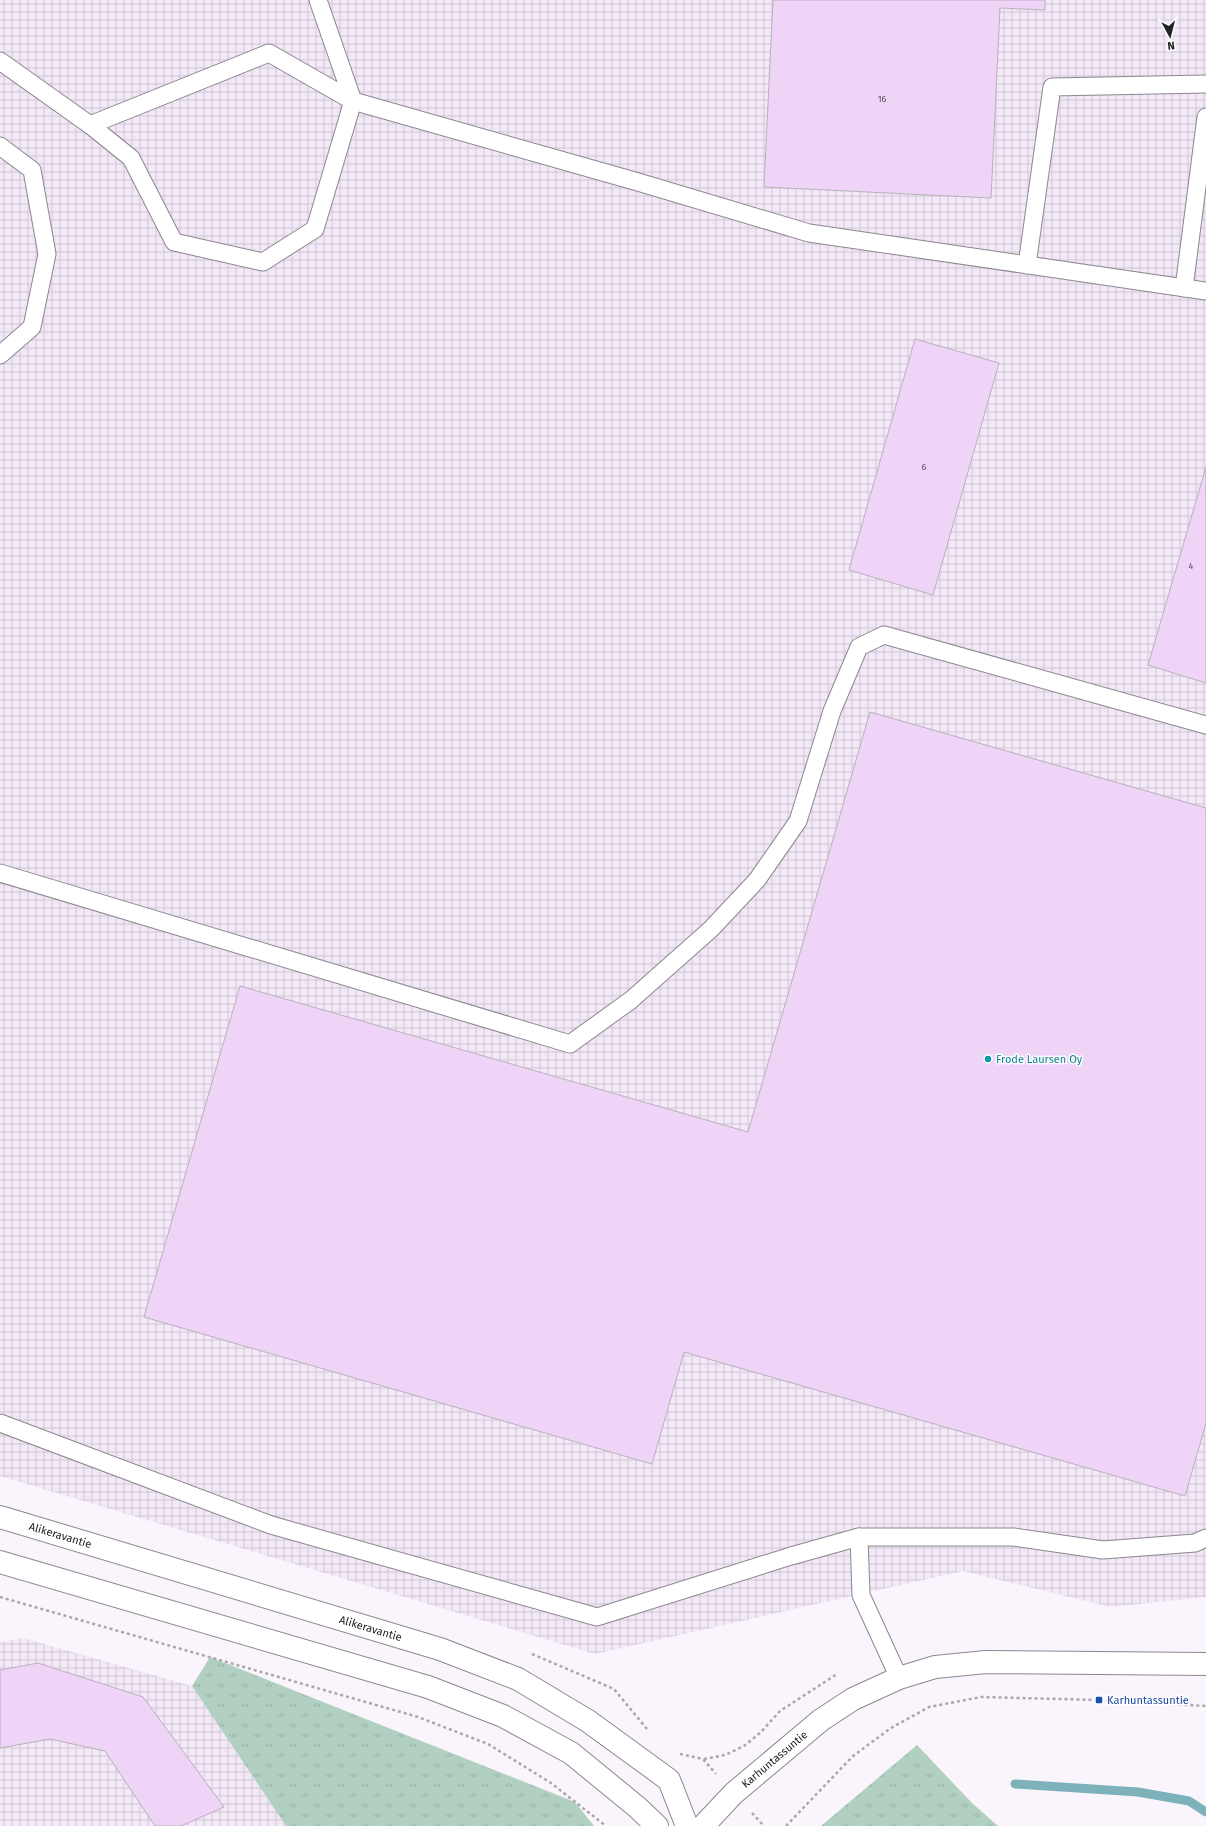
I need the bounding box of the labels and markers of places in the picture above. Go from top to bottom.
place label: Frode Laursen Oy [996,1053,1083,1066]
marker: Frode Laursen Oy [983,1054,993,1064]
place label: Karhuntassuntie [1107,1694,1189,1707]
marker: Karhuntassuntie [1094,1695,1104,1705]

